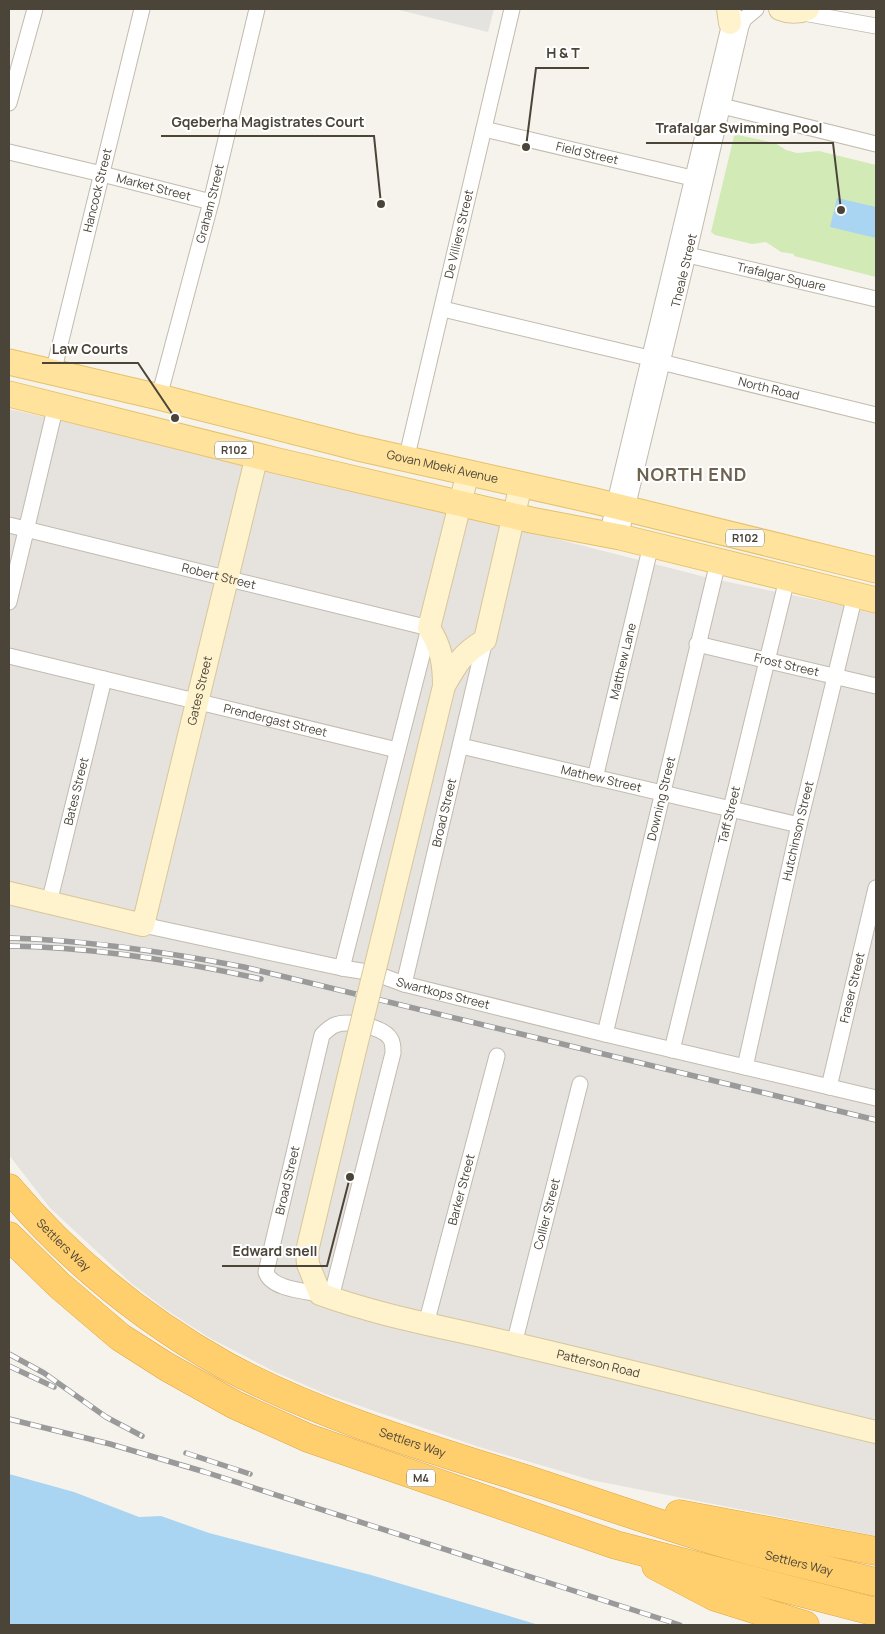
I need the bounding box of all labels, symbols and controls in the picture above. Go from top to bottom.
callout: H & T [536,39,589,68]
text: H & T [546,43,580,62]
callout: Gqeberha Magistrates Court [161,107,374,136]
text: Gqeberha Magistrates Court [171,112,365,131]
callout: Trafalgar Swimming Pool [646,114,833,143]
text: Trafalgar Swimming Pool [655,118,823,137]
street label: Field Street [554,137,620,168]
street label: Hancock Street [79,146,116,234]
street label: Graham Street [191,162,228,245]
street label: Market Street [115,169,193,205]
street label: De Villiers Street [440,188,477,280]
street label: Theale Street [667,232,701,309]
street label: Trafalgar Square [735,258,828,295]
callout: Law Courts [42,334,138,363]
text: Law Courts [52,339,129,358]
street label: North Road [737,372,801,404]
road number: R102 [215,442,253,458]
street label: Govan Mbeki Avenue [385,446,500,487]
district label: NORTH END [637,462,747,486]
road number: R102 [726,530,764,546]
street label: Robert Street [180,559,258,593]
street label: Matthew Lane [605,621,640,701]
street label: Frost Street [753,649,821,680]
street label: Gates Street [183,654,216,727]
street label: Prendergast Street [222,699,329,741]
street label: Bates Street [59,755,93,827]
street label: Downing Street [643,755,679,842]
street label: Mathew Street [559,761,644,796]
street label: Broad Street [428,776,460,849]
street label: Hutchinson Street [778,779,817,882]
street label: Taff Street [714,784,744,845]
street label: Fraser Street [835,950,869,1025]
street label: Swartkops Street [394,973,492,1013]
street label: Broad Street [271,1144,304,1216]
street label: Barker Street [444,1152,479,1227]
street label: Collier Street [529,1176,564,1252]
street label: Settlers Way [33,1215,95,1275]
callout: Edward snell [222,1237,327,1266]
text: Edward snell [232,1241,318,1260]
street label: Patterson Road [555,1345,642,1382]
street label: Settlers Way [377,1423,449,1462]
road number: M4 [407,1470,435,1486]
street label: Settlers Way [763,1546,835,1579]

